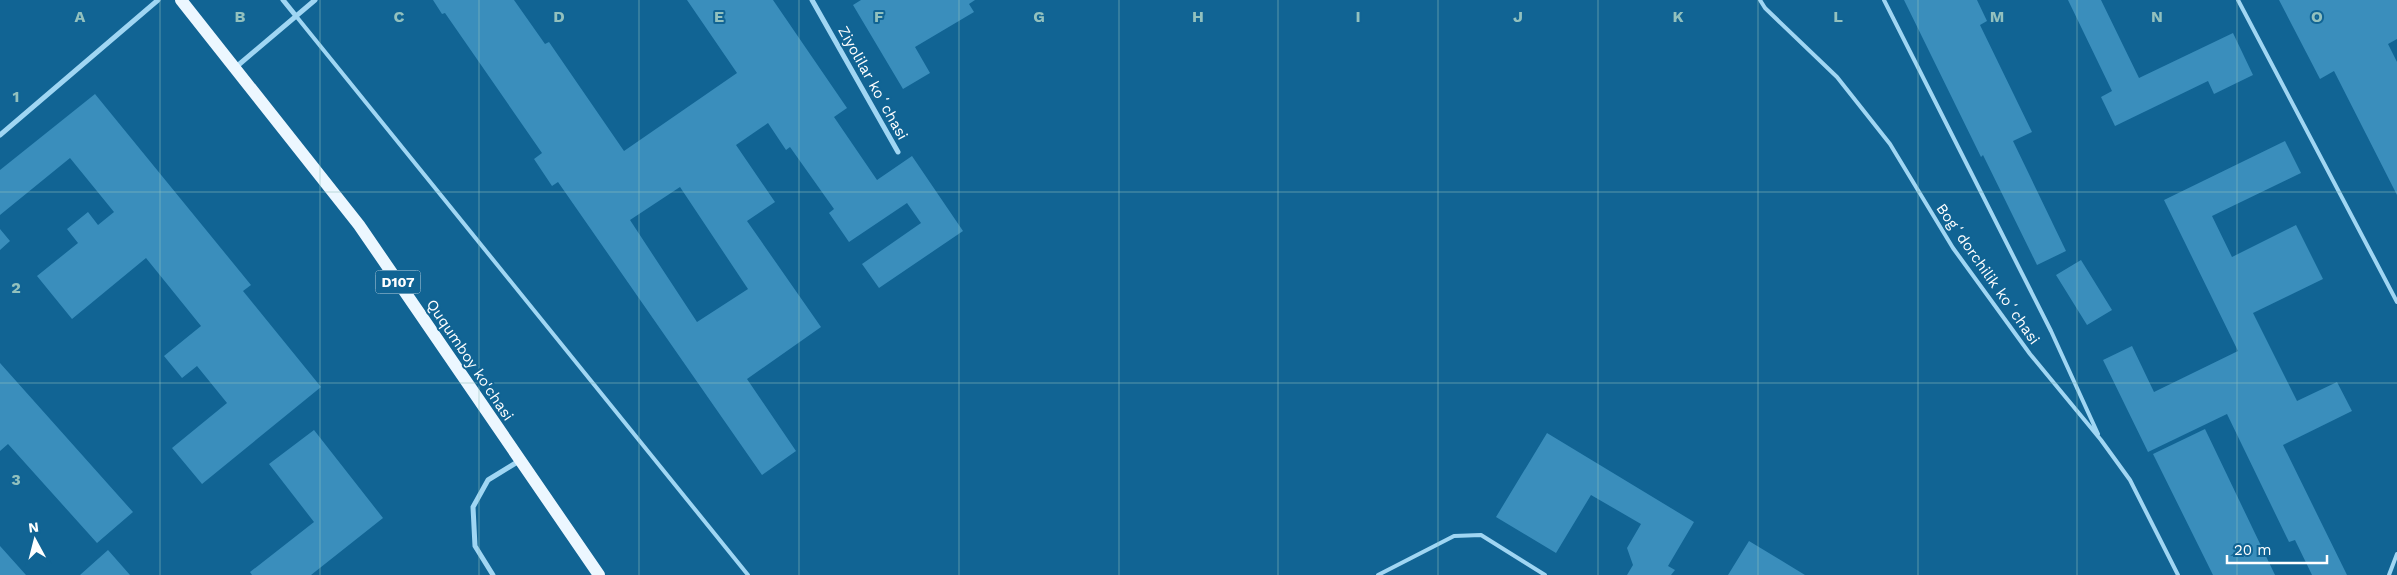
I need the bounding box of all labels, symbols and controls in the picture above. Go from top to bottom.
text: A [75,7,86,26]
text: B [235,7,246,26]
text: C [394,7,405,26]
text: D [553,7,565,26]
text: E [714,7,724,26]
text: F [874,7,884,26]
text: G [1033,7,1045,26]
text: H [1192,7,1204,26]
text: I [1355,7,1361,26]
text: J [1513,7,1523,26]
text: K [1672,7,1684,26]
text: L [1833,7,1843,26]
text: M [1990,7,2004,26]
text: N [2151,7,2163,26]
text: O [2311,7,2323,26]
street label: Ziyolilar koʻchasi [834,23,912,143]
text: 1 [13,87,19,106]
street label: Bogʻdorchilik koʻchasi [1932,200,2044,348]
road number: D107 [376,270,420,294]
text: 2 [11,278,21,297]
street label: Ququmboy ko'chasi [423,296,517,424]
text: 3 [11,470,21,489]
north arrow [10,515,60,565]
text: N [27,519,40,536]
scale bar [2227,532,2327,564]
text: 20 m [2234,541,2272,559]

